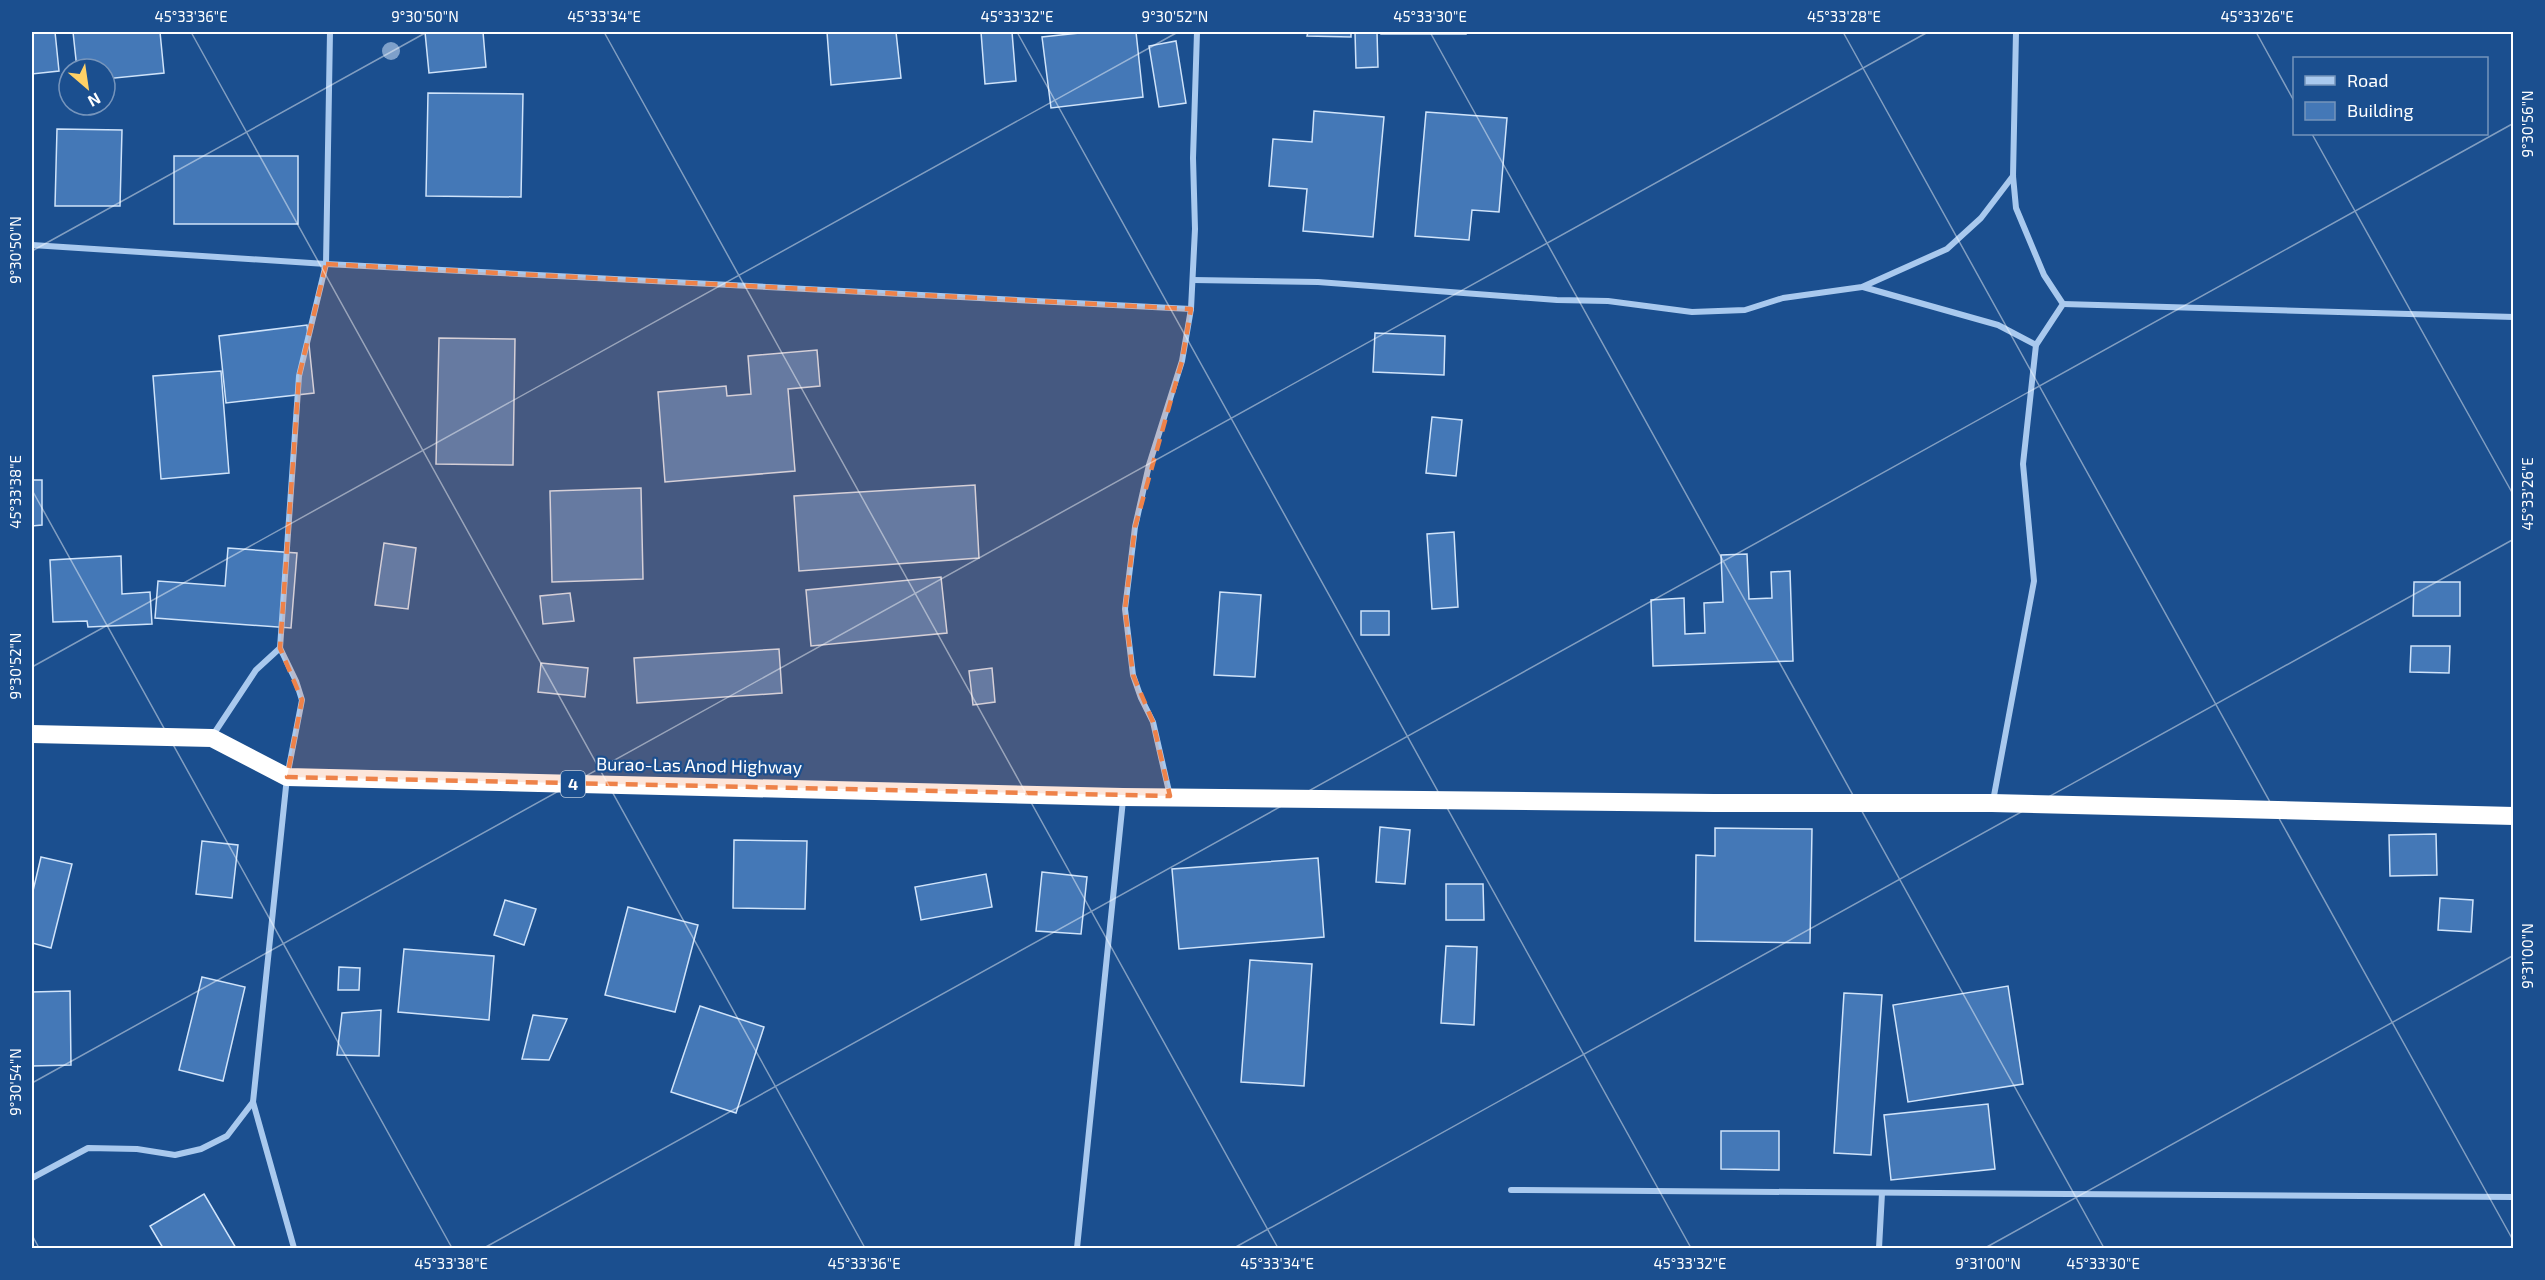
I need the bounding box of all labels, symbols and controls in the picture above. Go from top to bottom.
text: 45°33'36"E [154,7,228,25]
text: 9°30'50"N [391,7,459,25]
text: 45°33'34"E [567,7,641,25]
text: 45°33'32"E [981,7,1054,25]
text: 9°30'52"N [1142,7,1208,25]
text: 45°33'30"E [1393,7,1467,25]
text: 45°33'28"E [1807,7,1881,25]
text: 45°33'26"E [2220,7,2294,25]
north arrow [57,57,117,117]
legend [2293,57,2488,135]
text: Road [2347,69,2388,91]
text: N [85,89,104,112]
text: 9°30'56"N [2518,90,2536,158]
text: Building [2347,99,2414,121]
text: 9°30'50"N [6,216,24,284]
text: 45°33'38"E [6,455,24,529]
text: 45°33'26"E [2518,457,2536,531]
text: 9°30'52"N [6,633,24,699]
street label: Burao-Las Anod Highway [596,752,803,778]
road number: 4 [561,771,585,797]
text: 9°31'00"N [2518,923,2536,989]
text: 9°30'54"N [6,1048,24,1116]
text: 45°33'38"E [414,1254,488,1272]
text: 45°33'36"E [827,1254,901,1272]
text: 45°33'34"E [1240,1254,1314,1272]
text: 45°33'32"E [1654,1254,1727,1272]
text: 9°31'00"N [1955,1254,2021,1272]
text: 45°33'30"E [2066,1254,2140,1272]

